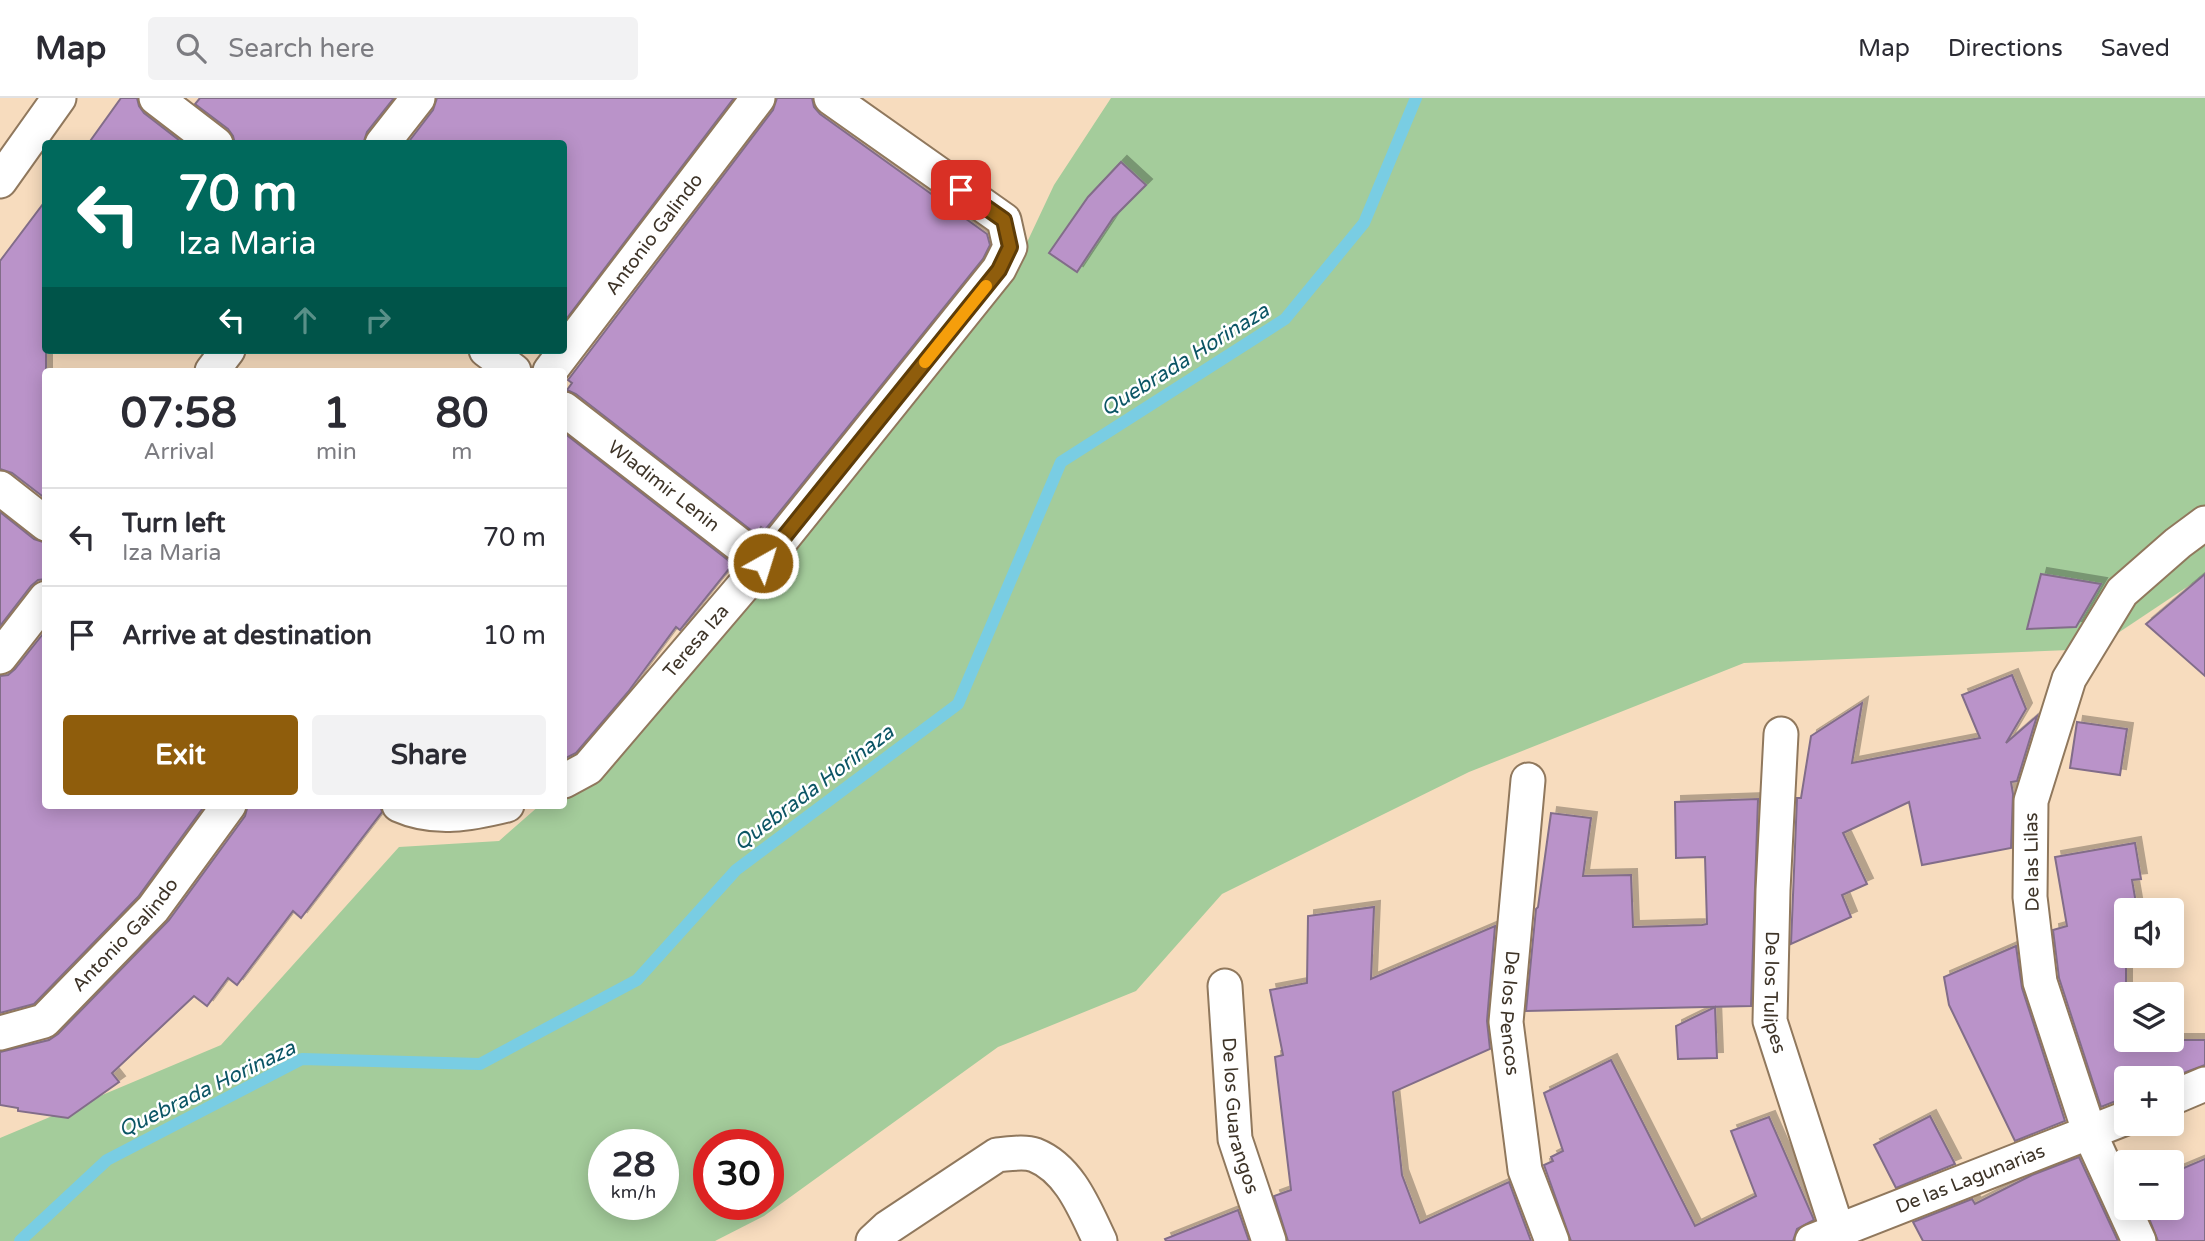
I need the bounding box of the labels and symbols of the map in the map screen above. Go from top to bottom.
pin [931,160,991,220]
street label: Antonio Galindo [601,169,707,299]
water label: Quebrada Horinaza [1096,297,1275,422]
street label: Wladimir Lenin [603,436,724,536]
position arrow [726,526,800,600]
street label: Teresa Iza [659,600,734,682]
water label: Quebrada Horinaza [729,719,900,856]
street label: De las Lilas [2020,812,2044,912]
street label: Antonio Galindo [68,874,183,996]
street label: De los Tulipes [1759,931,1791,1056]
street label: De los Pencos [1495,949,1524,1077]
water label: Quebrada Horinaza [115,1035,301,1143]
street label: De los Guarangos [1217,1037,1264,1197]
speed limit sign: 30 [693,1129,784,1220]
street label: De las Lagunarias [1893,1140,2048,1218]

